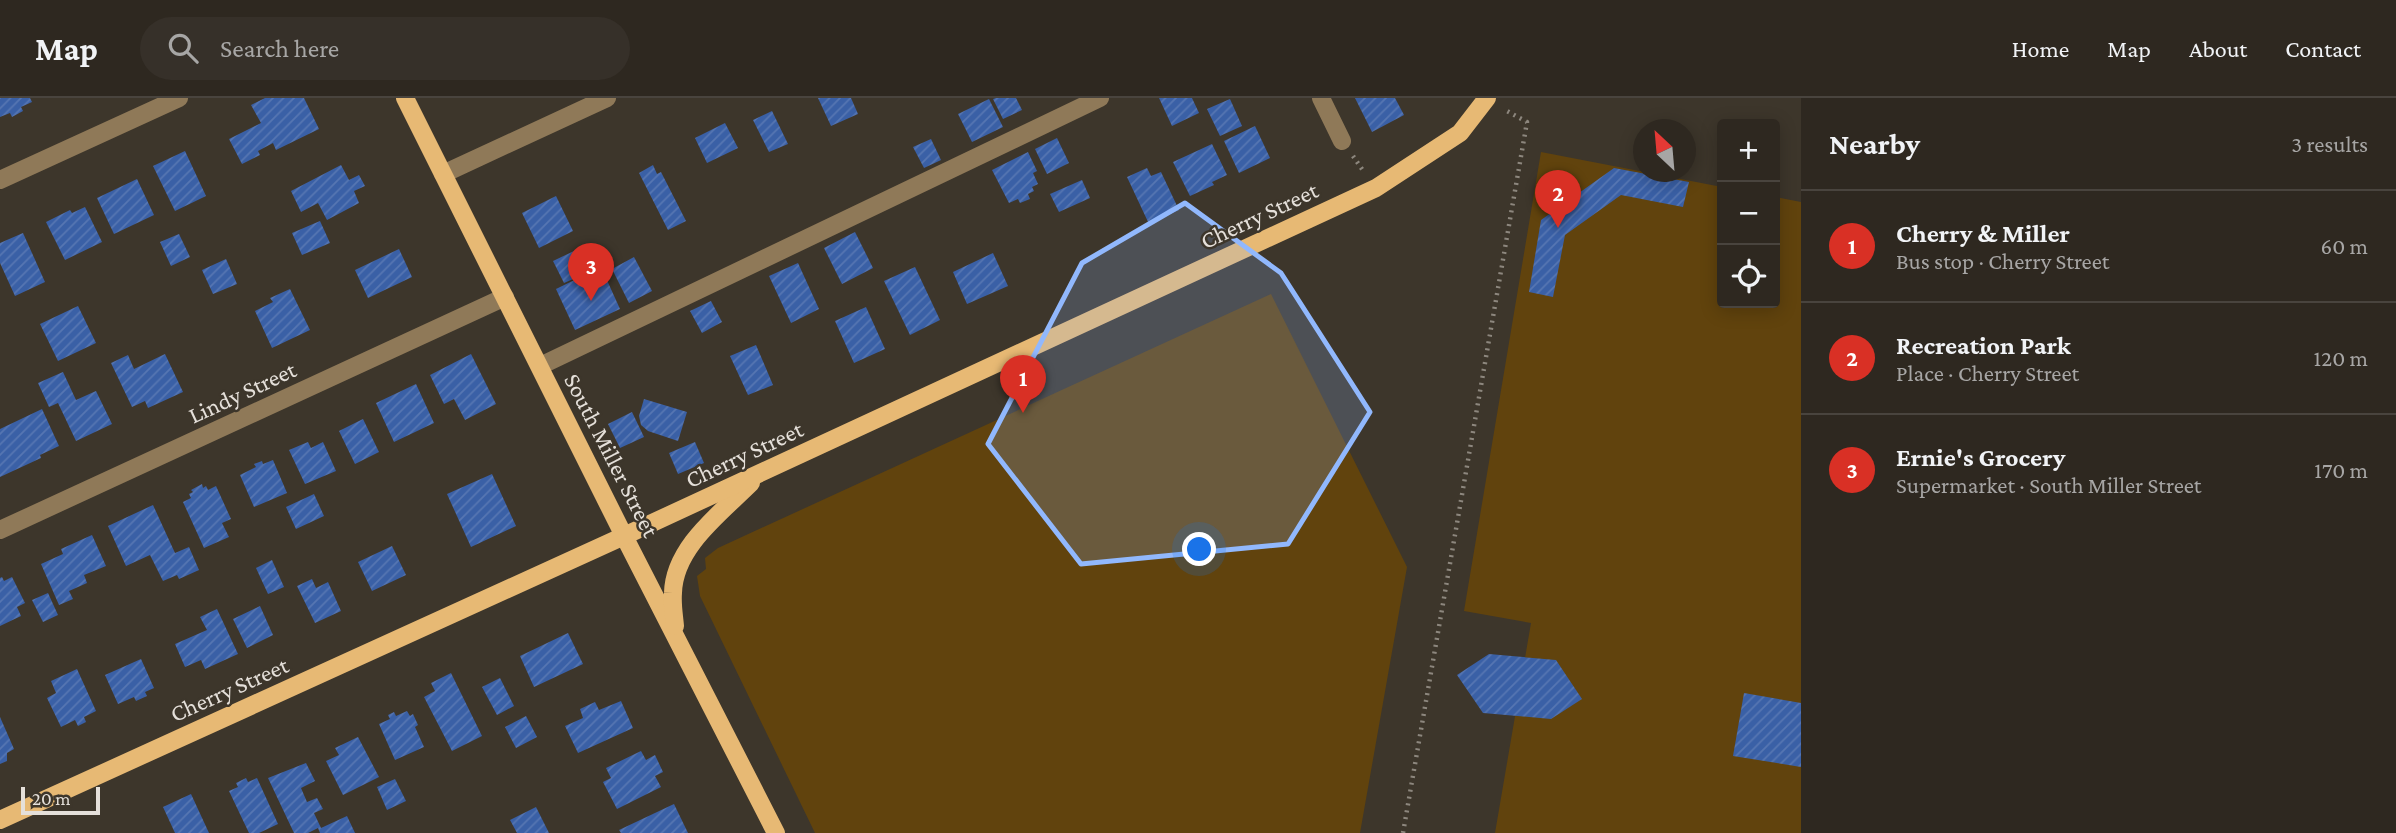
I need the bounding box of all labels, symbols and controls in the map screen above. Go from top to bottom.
search box [140,17,630,80]
icon: search [164,29,202,67]
text: Map [35,30,98,67]
text: Search here [220,34,339,63]
text: Home [2012,35,2069,62]
text: Map [2107,35,2151,62]
text: About [2189,35,2247,62]
text: Contact [2285,35,2361,62]
north arrow [1633,119,1696,182]
map controls [1717,119,1780,308]
button: + [1717,119,1780,182]
text: Nearby [1829,127,1920,160]
text: 3 results [2291,131,2368,157]
pin: 2 [1535,170,1581,228]
street label: Cherry Street [1196,176,1323,254]
button: − [1717,182,1780,245]
text: Cherry & Miller [1896,219,2070,248]
text: 1 [1848,233,1856,259]
text: 60 m [2321,233,2368,259]
pin: 3 [568,243,614,301]
button: locate [1717,245,1780,308]
text: Bus stop · Cherry Street [1896,248,2109,274]
text: Recreation Park [1896,331,2071,360]
text: 2 [1846,345,1858,371]
text: 120 m [2314,345,2368,371]
street label: Lindy Street [184,355,301,429]
pin: 1 [1000,355,1046,413]
text: Place · Cherry Street [1896,360,2079,386]
street label: South Miller Street [559,369,665,542]
street label: Cherry Street [681,415,808,493]
text: Ernie's Grocery [1896,443,2065,472]
text: 3 [1846,457,1858,483]
text: 170 m [2314,457,2368,483]
text: Supermarket · South Miller Street [1896,472,2201,498]
your location [1182,532,1216,566]
street label: Cherry Street [166,651,293,727]
scale bar [21,784,100,816]
text: 20 m [32,788,71,809]

